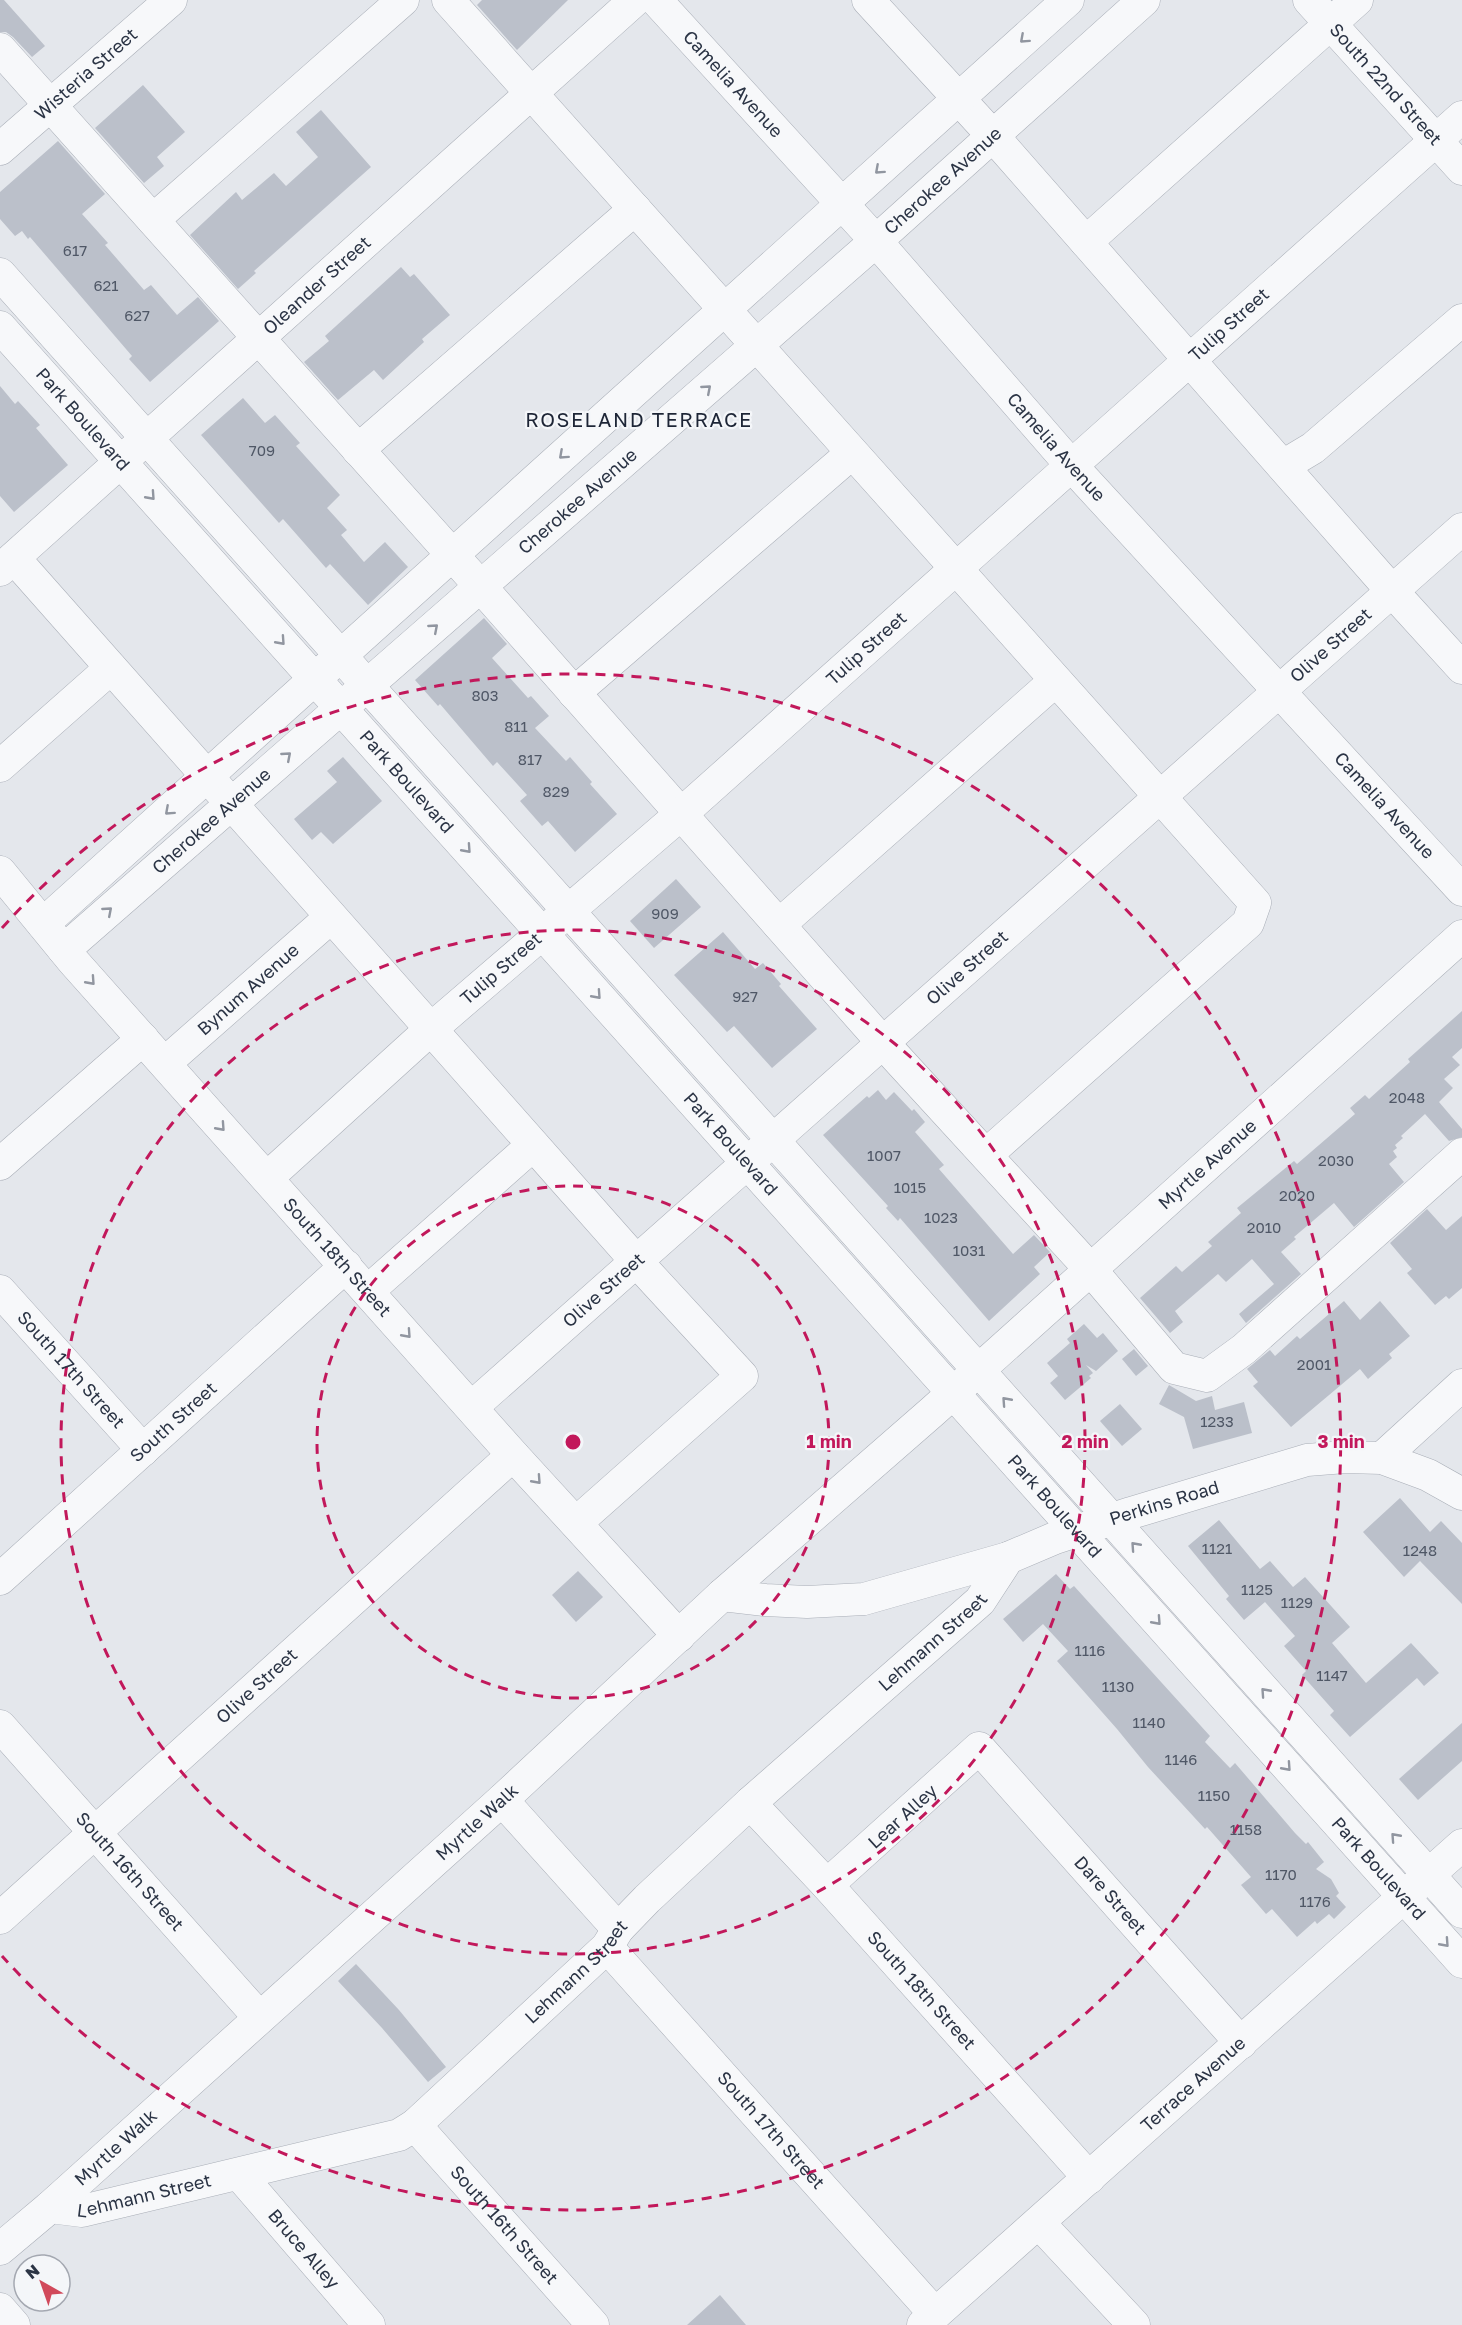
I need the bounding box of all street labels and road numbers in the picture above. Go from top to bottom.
street label: South 22nd Street [1325,18,1447,149]
street label: Wisteria Street [29,23,141,124]
street label: Camelia Avenue [679,25,788,142]
street label: Cherokee Avenue [879,122,1005,238]
street label: Oleander Street [258,231,375,339]
street label: Tulip Street [1184,283,1273,366]
street label: Park Boulevard [32,363,135,475]
street label: Camelia Avenue [1003,388,1111,505]
street label: Cherokee Avenue [513,443,641,558]
street label: Olive Street [1285,602,1376,687]
street label: Tulip Street [821,606,910,689]
street label: Park Boulevard [356,725,459,837]
street label: Camelia Avenue [1330,747,1440,863]
street label: Cherokee Avenue [147,763,275,878]
street label: Olive Street [921,925,1012,1009]
street label: Tulip Street [455,927,545,1009]
street label: Bynum Avenue [192,938,303,1039]
street label: Park Boulevard [680,1087,783,1199]
street label: Myrtle Avenue [1153,1114,1260,1214]
street label: South 18th Street [279,1193,396,1321]
street label: Olive Street [558,1247,648,1332]
street label: South 17th Street [13,1306,130,1432]
street label: South Street [125,1376,221,1466]
street label: Park Boulevard [1004,1450,1107,1562]
street label: Perkins Road [1106,1475,1221,1529]
street label: Lehmann Street [873,1589,992,1695]
street label: Olive Street [211,1643,301,1728]
street label: Myrtle Walk [431,1779,522,1864]
street label: Lear Alley [863,1779,941,1853]
street label: South 16th Street [72,1807,189,1935]
street label: Park Boulevard [1327,1812,1431,1924]
street label: Dare Street [1070,1851,1152,1939]
street label: Lehmann Street [520,1914,631,2028]
street label: South 18th Street [863,1926,981,2054]
street label: Terrace Avenue [1136,2031,1249,2136]
street label: South 17th Street [713,2066,830,2193]
street label: Myrtle Walk [69,2104,161,2190]
street label: South 16th Street [446,2160,563,2288]
street label: Lehmann Street [76,2168,213,2222]
street label: Bruce Alley [264,2204,345,2293]

